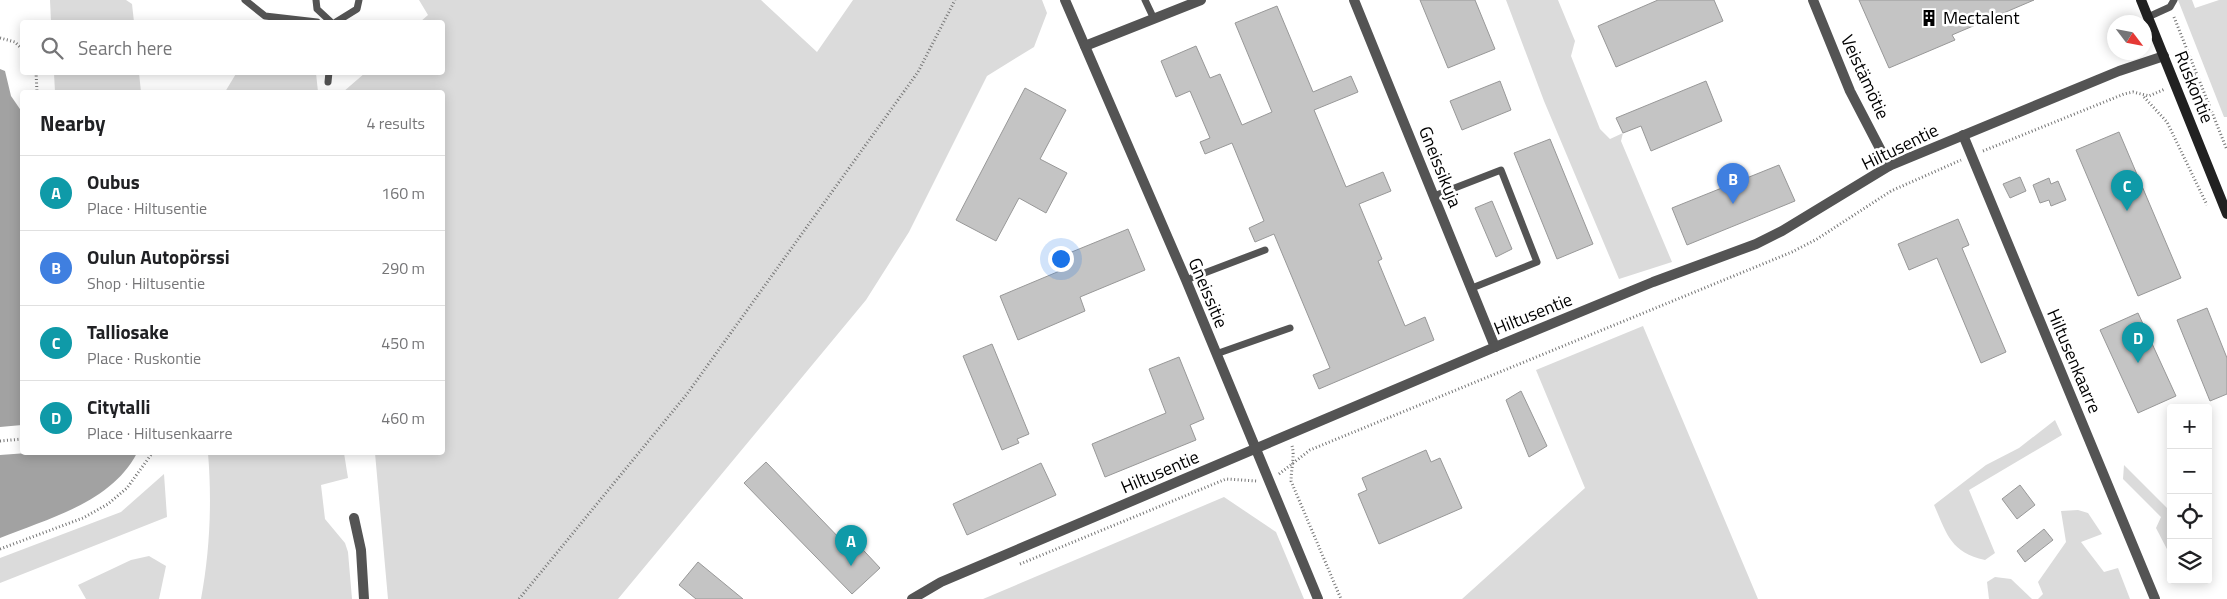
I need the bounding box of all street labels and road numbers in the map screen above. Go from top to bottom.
street label: Veistämötie [1834,30,1897,123]
street label: Ruskontie [2168,47,2221,127]
street label: Hiltusentie [1857,116,1943,177]
street label: Gneissikuja [1412,122,1469,212]
street label: Gneissitie [1182,254,1235,332]
street label: Hiltusentie [1489,286,1576,342]
street label: Hiltusenkaarre [2040,304,2109,417]
street label: Hiltusentie [1117,443,1203,500]

